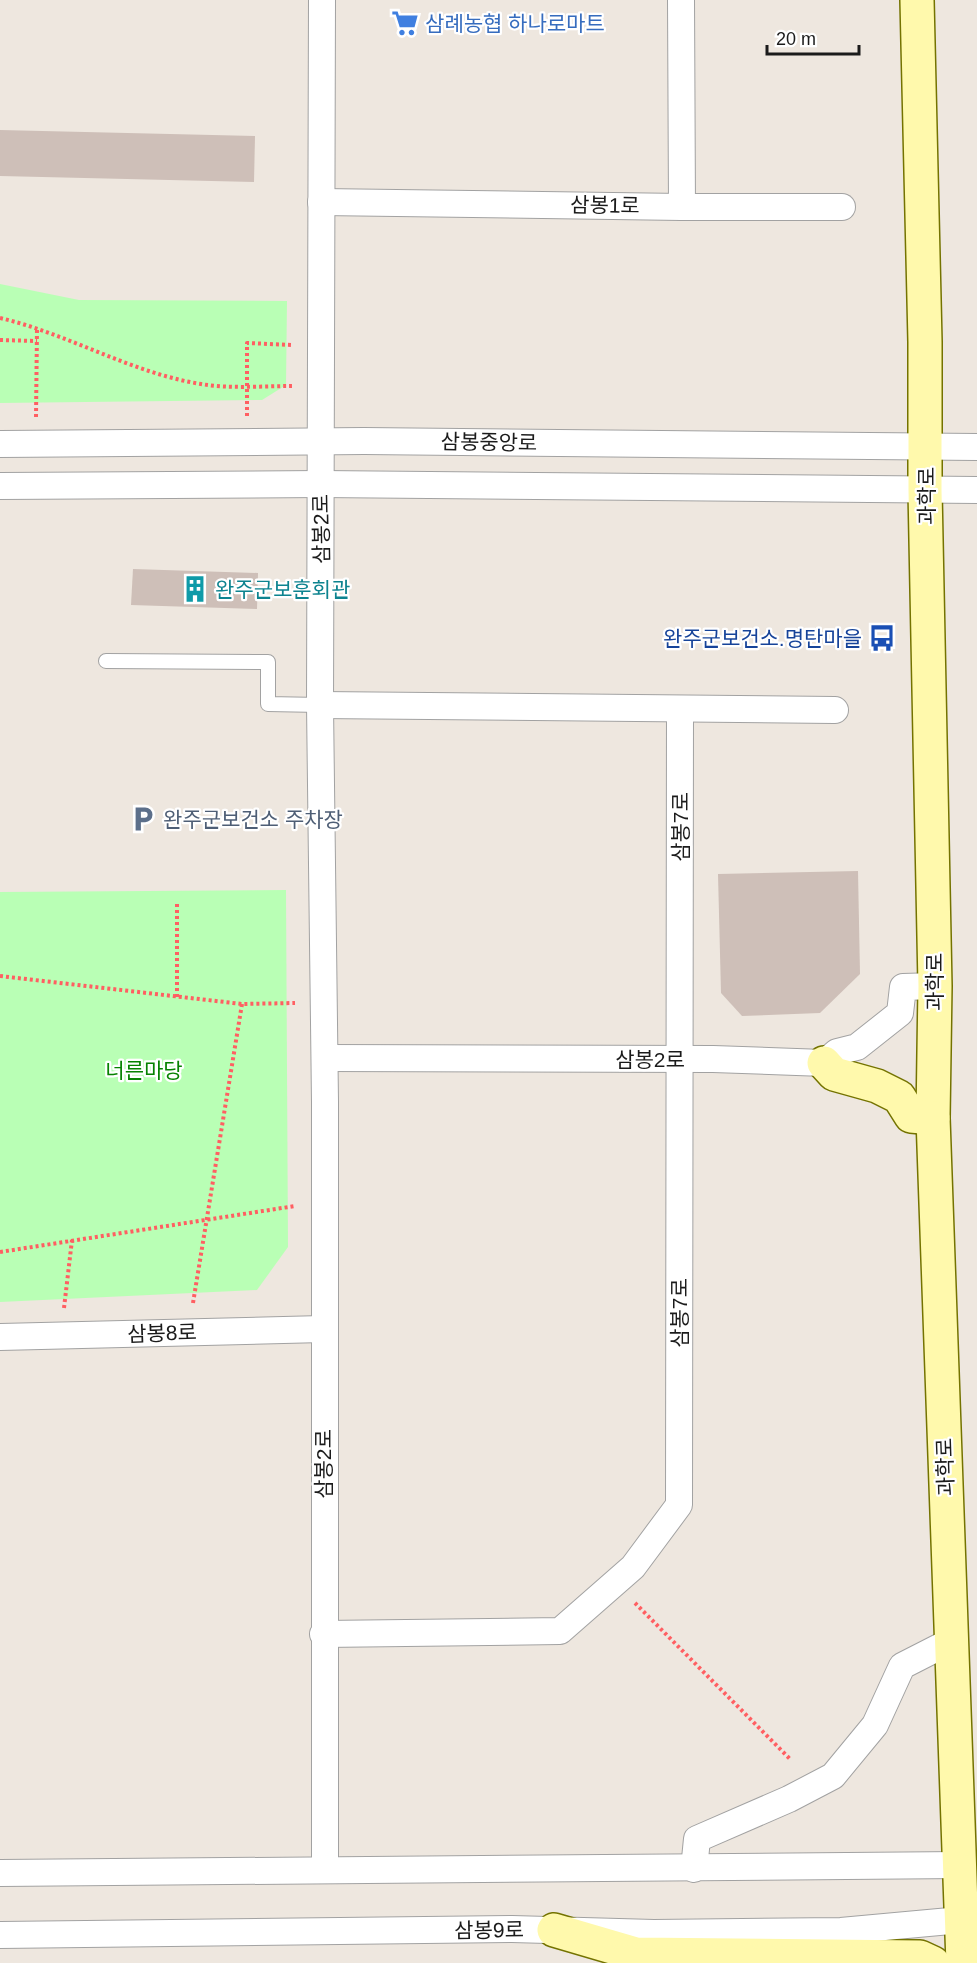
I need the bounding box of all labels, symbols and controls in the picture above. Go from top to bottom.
supermarket icon: 삼례농협 하나로마트 [390,8,420,38]
place label: 삼례농협 하나로마트 [425,12,605,35]
scale bar [767,18,858,56]
text: 20 m [776,29,816,49]
street label: 삼봉1로 [570,193,640,217]
street label: 삼봉중앙로 [441,430,537,454]
street label: 과학로 [915,467,938,525]
street label: 삼봉2로 [309,494,333,564]
building icon: 완주군보훈회관 [180,574,210,604]
place label: 완주군보훈회관 [215,578,350,601]
bus stop icon: 완주군보건소.명탄마을 [867,623,897,653]
place label: 완주군보건소.명탄마을 [663,627,862,650]
street label: 삼봉7로 [669,792,692,862]
parking icon: 완주군보건소 주차장 [128,804,158,834]
place label: 완주군보건소 주차장 [163,808,343,831]
street label: 과학로 [923,953,946,1011]
street label: 삼봉2로 [615,1048,685,1071]
park label: 너른마당 [105,1059,183,1082]
street label: 삼봉7로 [668,1278,691,1348]
street label: 삼봉8로 [127,1320,197,1346]
street label: 삼봉2로 [312,1429,335,1499]
street label: 과학로 [932,1438,958,1496]
street label: 삼봉9로 [454,1918,524,1942]

